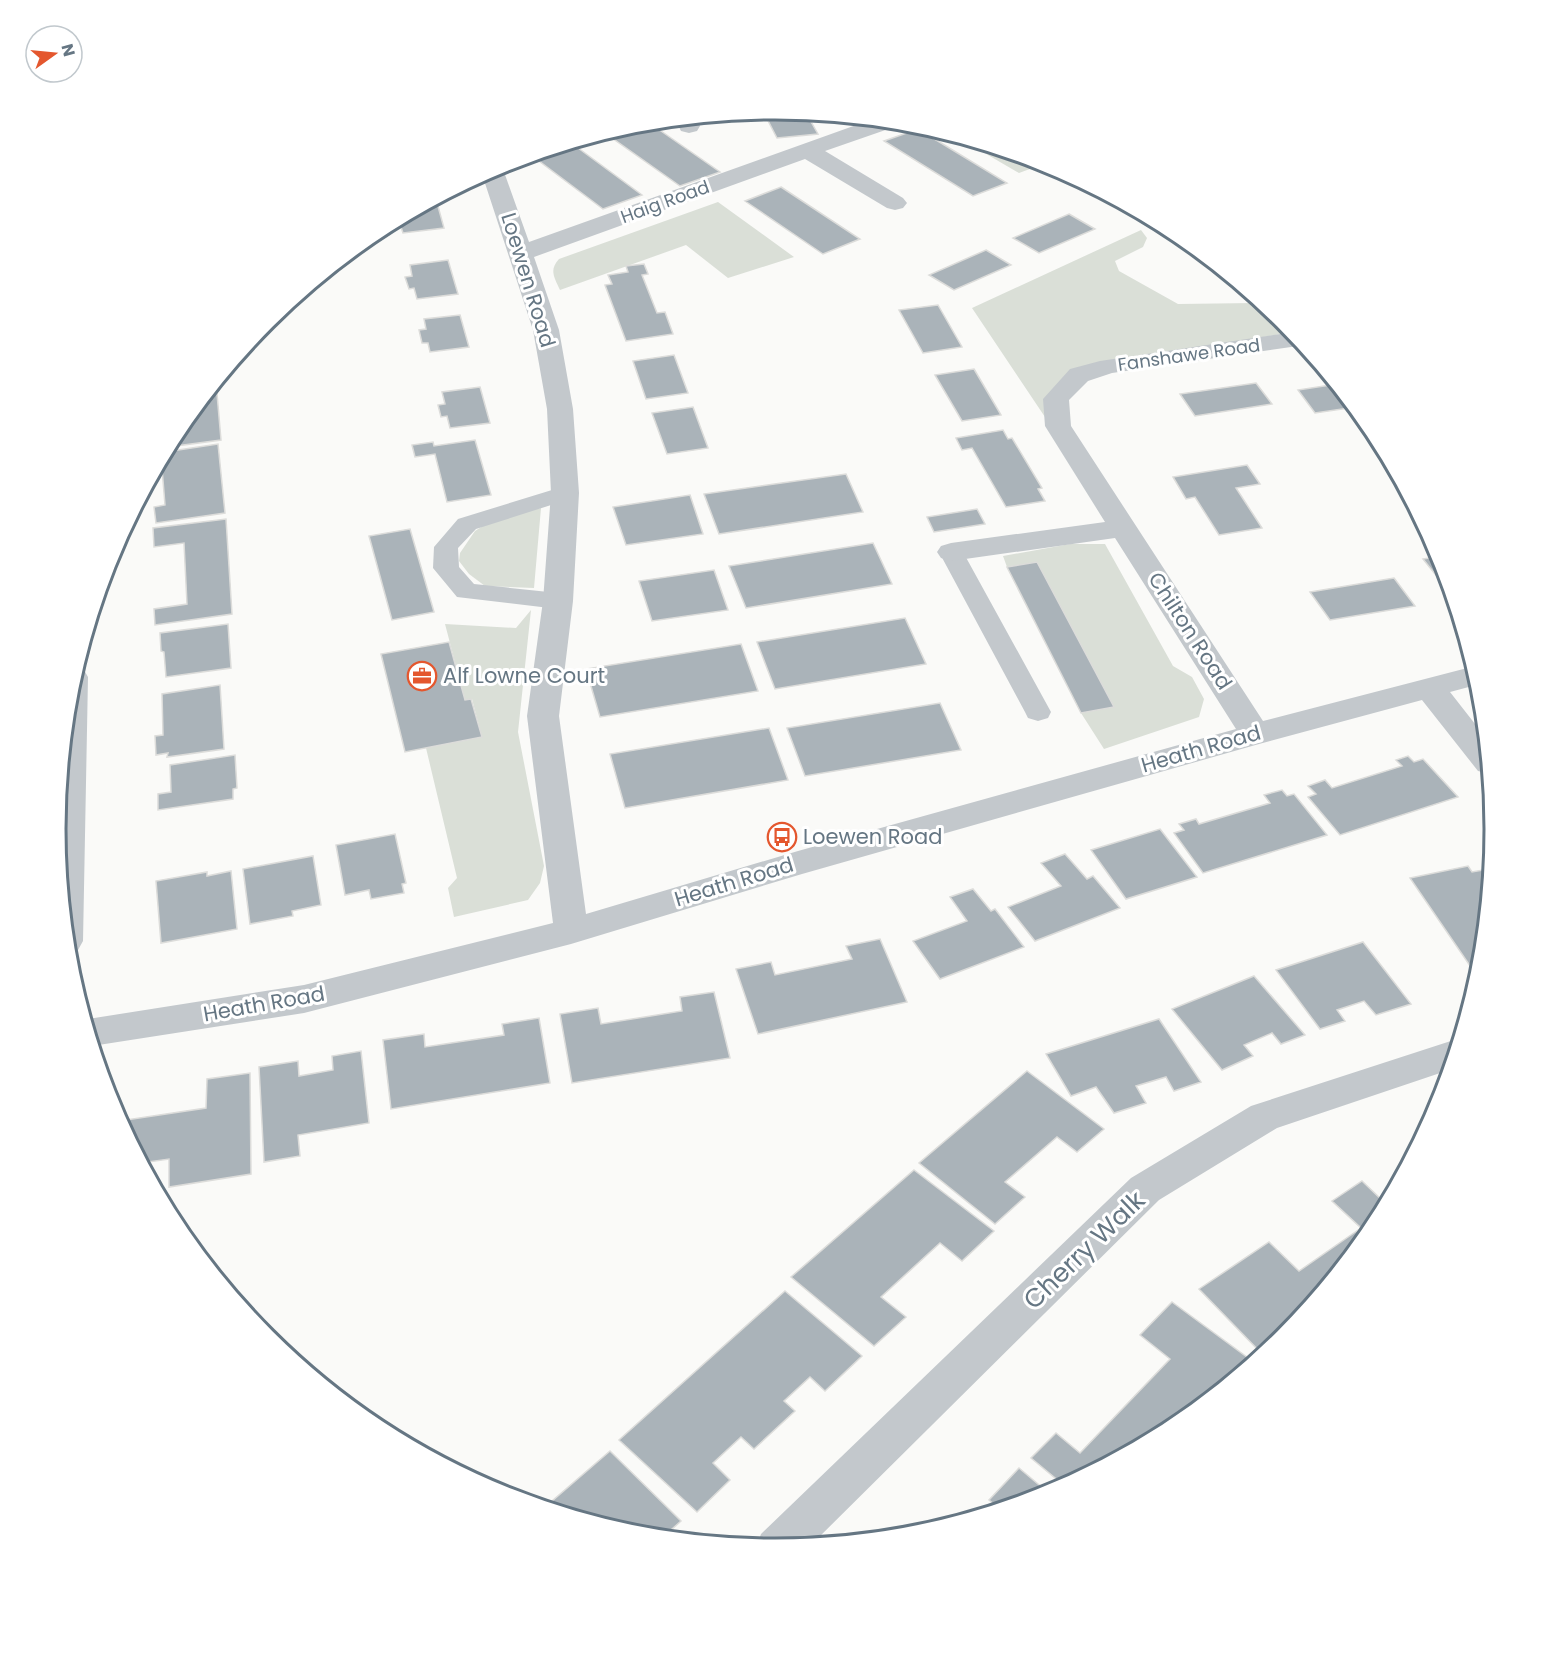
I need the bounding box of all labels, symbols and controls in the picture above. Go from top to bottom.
north arrow [24,24,84,84]
text: N [55,41,81,59]
street label: Haig Road [617,174,713,229]
street label: Loewen Road [494,209,563,351]
street label: Fanshawe Road [1116,332,1262,377]
street label: Chilton Road [1142,566,1239,695]
office icon: Alf Lowne Court [406,660,438,692]
place label: Alf Lowne Court [443,661,605,690]
street label: Heath Road [1138,718,1264,779]
bus stop icon: Loewen Road [766,821,798,853]
place label: Loewen Road [803,822,942,851]
street label: Heath Road [671,850,797,913]
street label: Heath Road [201,979,327,1028]
street label: Cherry Walk [1015,1182,1153,1317]

